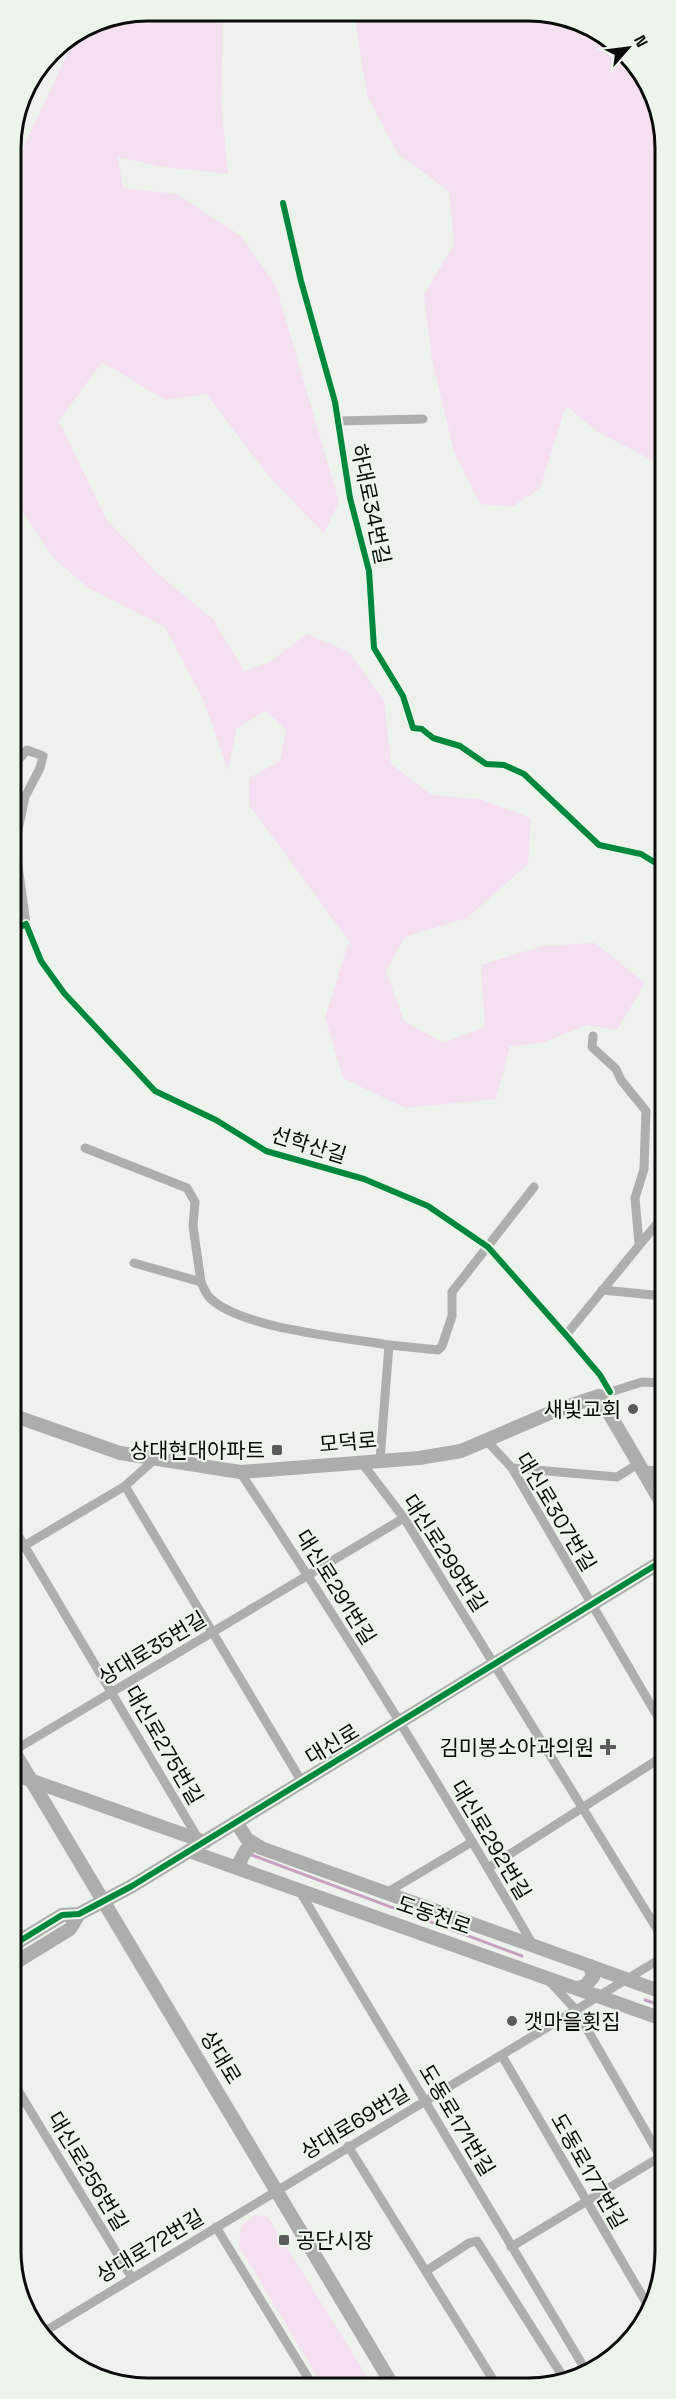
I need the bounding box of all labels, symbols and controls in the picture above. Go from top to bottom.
north arrow [598,18,658,78]
text: N [629,32,653,51]
street label: 하대로34번길 [345,441,397,567]
street label: 선학산길 [268,1121,350,1169]
place label: 새빛교회 [544,1396,621,1423]
marker: 새빛교회 [626,1402,640,1416]
street label: 모덕로 [318,1426,378,1458]
place label: 상대현대아파트 [130,1437,265,1464]
marker: 상대현대아파트 [270,1443,284,1457]
street label: 대신로307번길 [510,1448,602,1576]
street label: 대신로299번길 [397,1489,493,1617]
street label: 대신로291번길 [290,1524,382,1650]
street label: 상대로35번길 [93,1605,211,1691]
street label: 대신로275번길 [119,1680,209,1810]
street label: 대신로 [300,1718,364,1770]
place label: 김미봉소아과의원 [439,1734,594,1761]
marker: 김미봉소아과의원 [599,1738,617,1756]
street label: 대신로292번길 [445,1775,537,1905]
street label: 도동천로 [393,1890,475,1940]
place label: 갯마을횟집 [524,2008,621,2035]
marker: 갯마을횟집 [505,2014,519,2028]
street label: 상대로 [195,2025,247,2089]
street label: 도동로171번길 [413,2059,501,2181]
street label: 상대로69번길 [296,2079,414,2165]
street label: 대신로256번길 [42,2106,134,2236]
street label: 도동로177번길 [545,2108,633,2234]
street label: 상대로72번길 [91,2203,209,2289]
place label: 공단시장 [296,2227,373,2254]
marker: 공단시장 [277,2233,291,2247]

